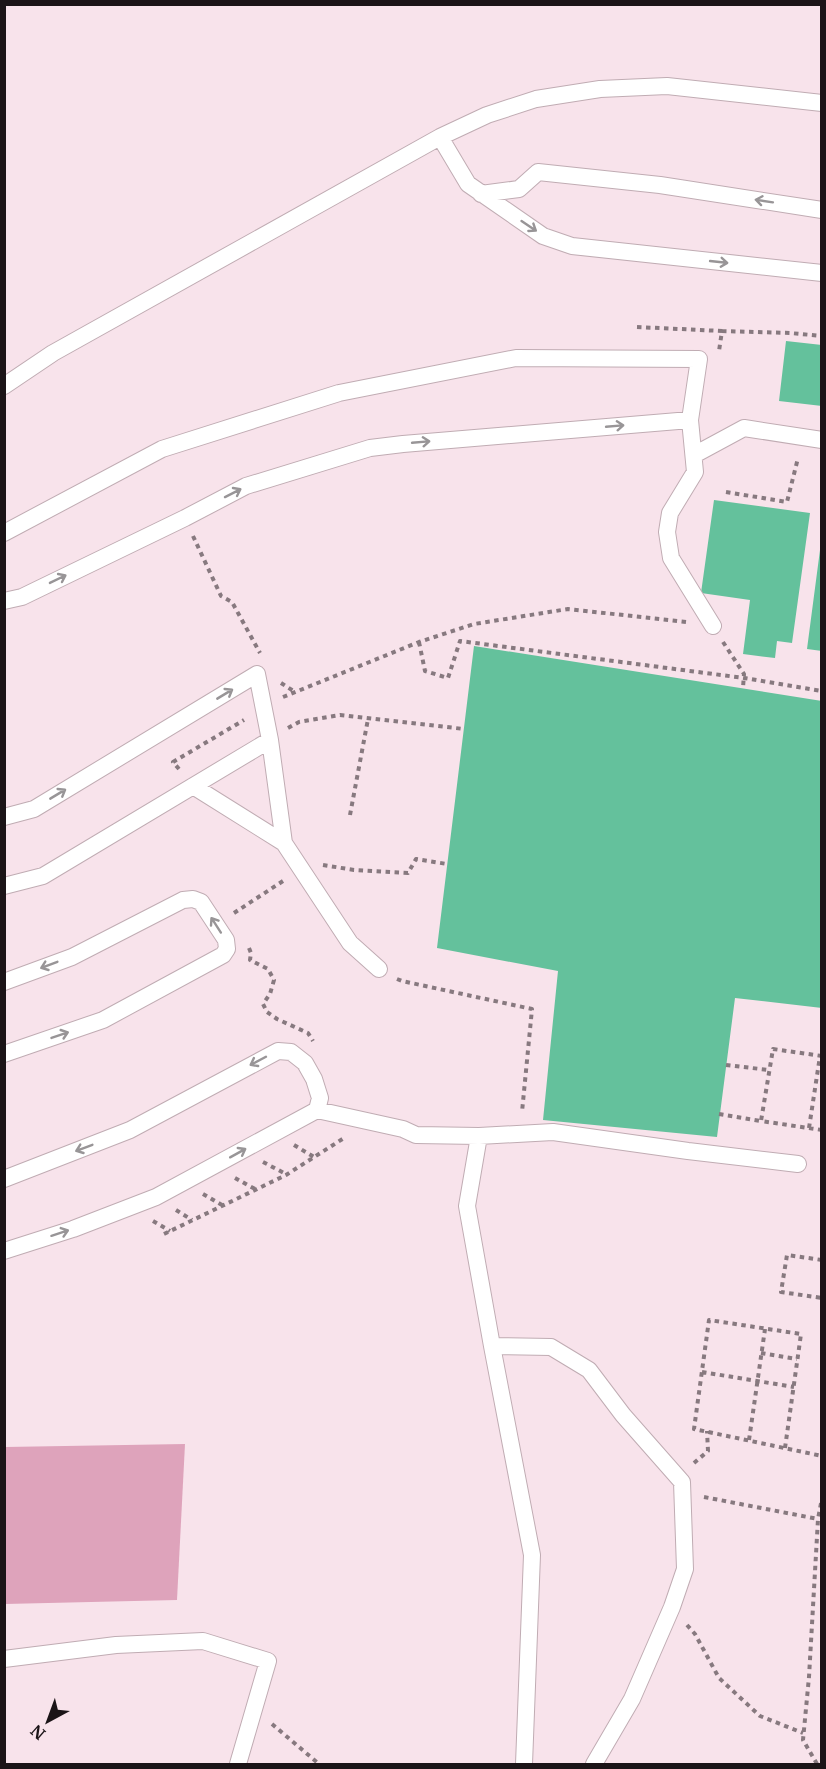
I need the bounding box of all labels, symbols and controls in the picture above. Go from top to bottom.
one-way arrow [754,195,774,206]
one-way arrow [521,220,538,233]
one-way arrow [708,257,728,268]
one-way arrow [604,420,624,431]
one-way arrow [410,436,430,447]
one-way arrow [224,487,242,498]
one-way arrow [49,573,67,585]
one-way arrow [216,688,233,700]
one-way arrow [49,788,66,800]
one-way arrow [210,917,222,934]
one-way arrow [41,961,59,972]
one-way arrow [50,1029,69,1040]
one-way arrow [250,1055,267,1067]
one-way arrow [75,1143,94,1154]
one-way arrow [228,1147,246,1158]
one-way arrow [50,1227,69,1238]
north arrow [18,1691,78,1751]
text: N [27,1720,49,1744]

